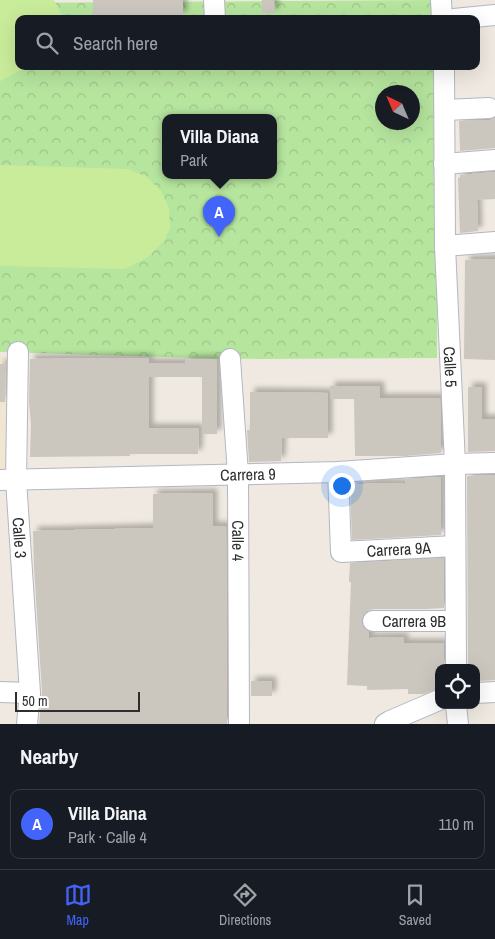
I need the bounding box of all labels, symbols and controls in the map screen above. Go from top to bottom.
search box [15,15,480,70]
icon: search [33,29,61,57]
text: Search here [73,30,158,56]
north arrow [375,85,420,130]
popup [162,114,277,179]
text: Villa Diana [180,123,259,149]
text: Park [180,149,207,171]
pin: A [203,196,235,237]
street label: Calle 5 [439,346,462,388]
street label: Carrera 9 [220,462,276,486]
your location [329,473,355,499]
street label: Calle 3 [7,517,32,559]
street label: Calle 4 [227,520,249,561]
street label: Carrera 9A [366,536,432,562]
street label: Carrera 9B [382,610,446,632]
map controls [435,664,480,709]
button: locate [435,664,480,709]
scale bar [15,689,140,712]
text: 50 m [22,692,48,710]
text: Nearby [20,742,78,771]
text: Villa Diana [68,800,147,826]
text: A [32,813,42,835]
text: 110 m [438,813,474,835]
text: Park · Calle 4 [68,826,147,848]
tab: Map [64,881,92,929]
tab: Directions [219,881,271,929]
tab: Saved [399,881,431,929]

